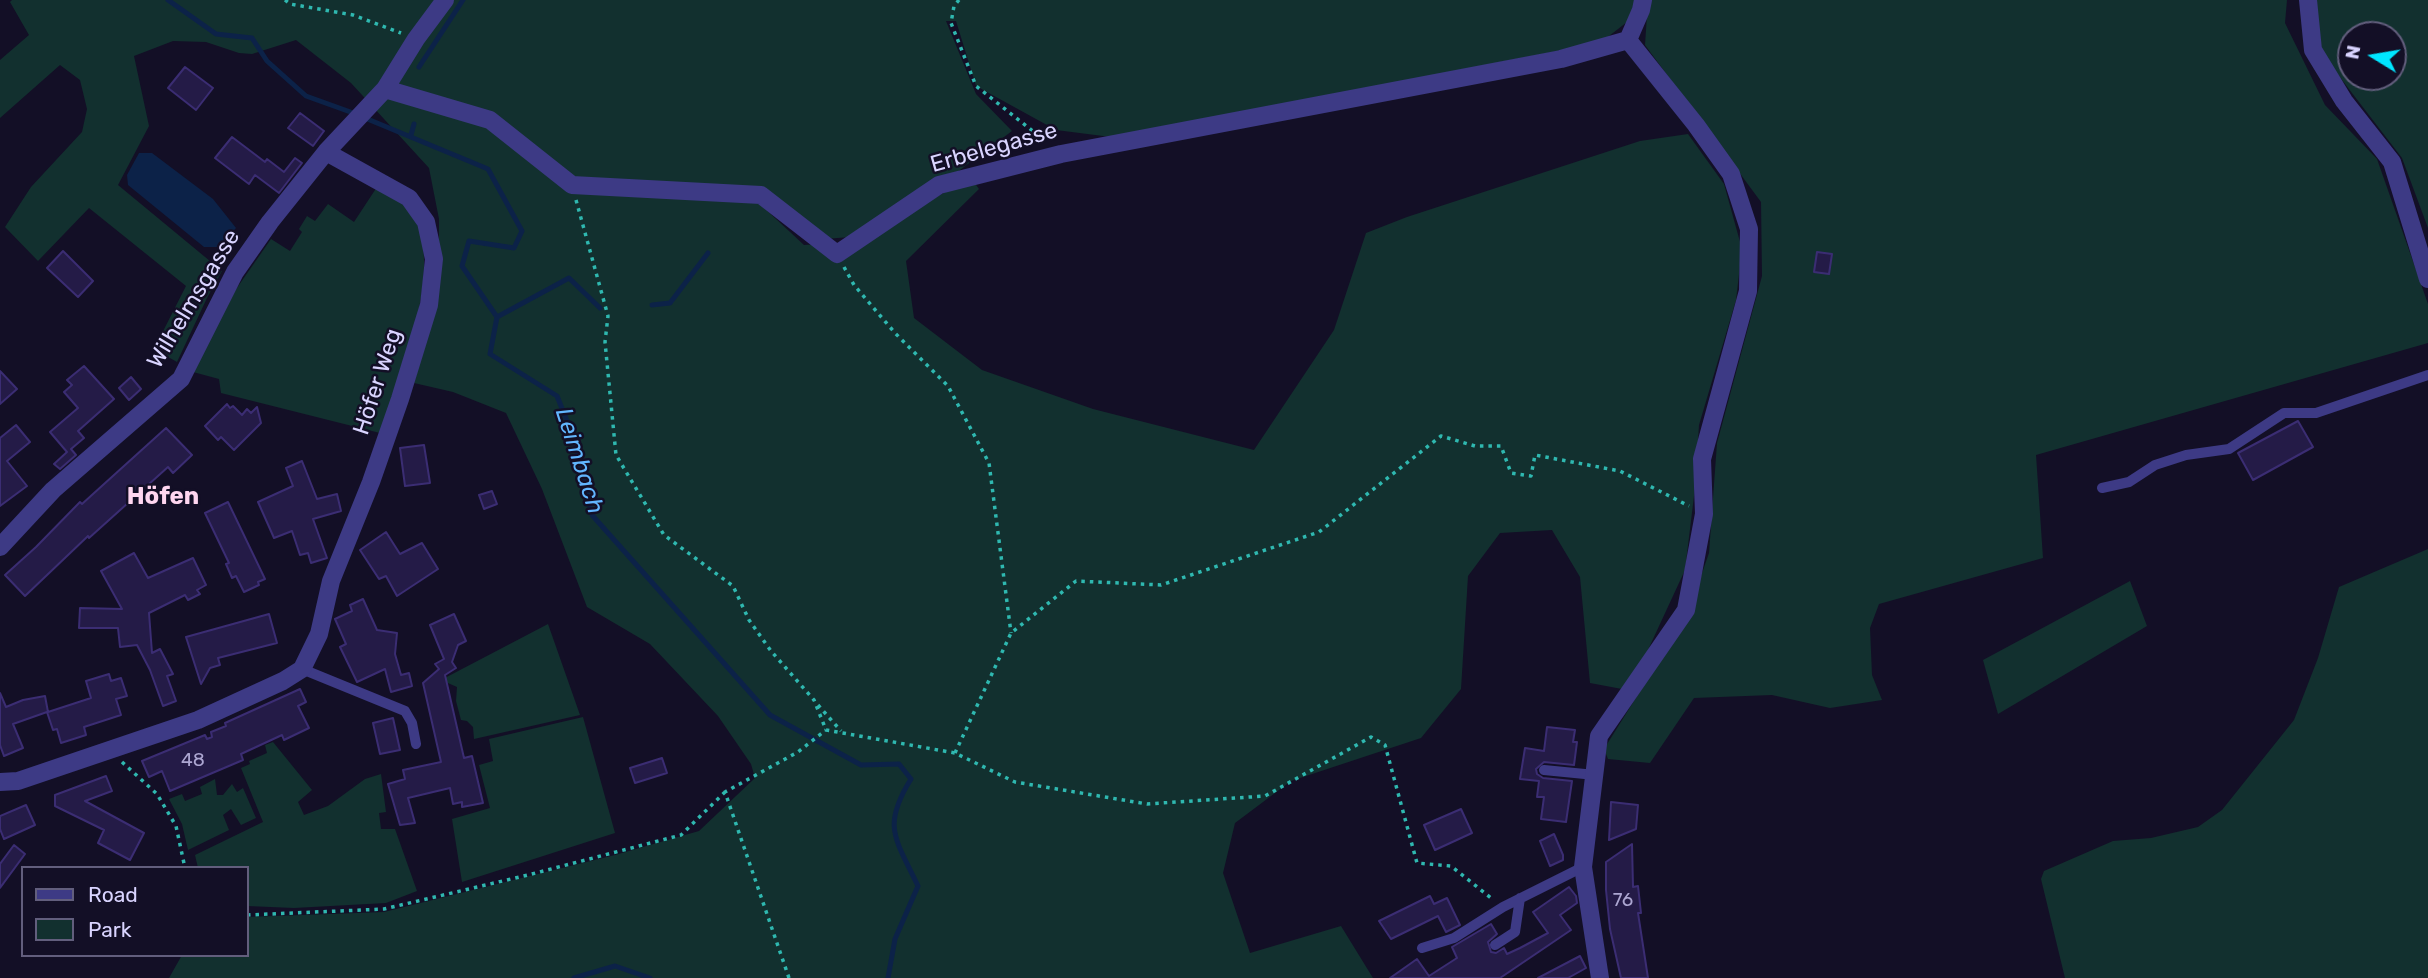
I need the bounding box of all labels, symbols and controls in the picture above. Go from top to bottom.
north arrow [2337,21,2407,91]
text: N [2340,43,2365,61]
street label: Erbelegasse [927,117,1061,179]
street label: Wilhelmsgasse [142,225,246,373]
street label: Höfer Weg [348,325,408,439]
water label: Leimbach [548,404,610,518]
district label: Höfen [127,483,199,511]
house number: 48 [181,750,205,772]
legend [21,866,248,957]
text: Road [88,882,138,907]
house number: 76 [1613,890,1633,912]
text: Park [88,917,132,942]

